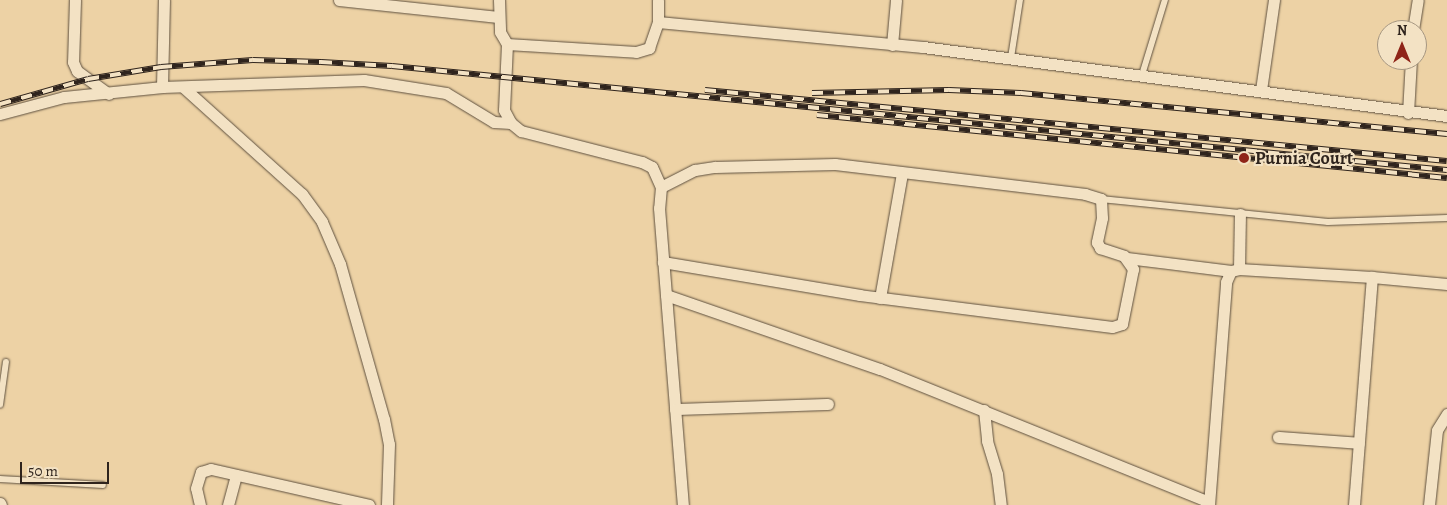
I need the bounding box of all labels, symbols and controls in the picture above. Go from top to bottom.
north arrow [1377,20,1427,70]
text: N [1397,21,1407,40]
place label: Purnia Court [1255,147,1353,169]
marker: Purnia Court [1237,151,1251,165]
scale bar [22,452,111,484]
text: 50 m [28,461,58,481]

